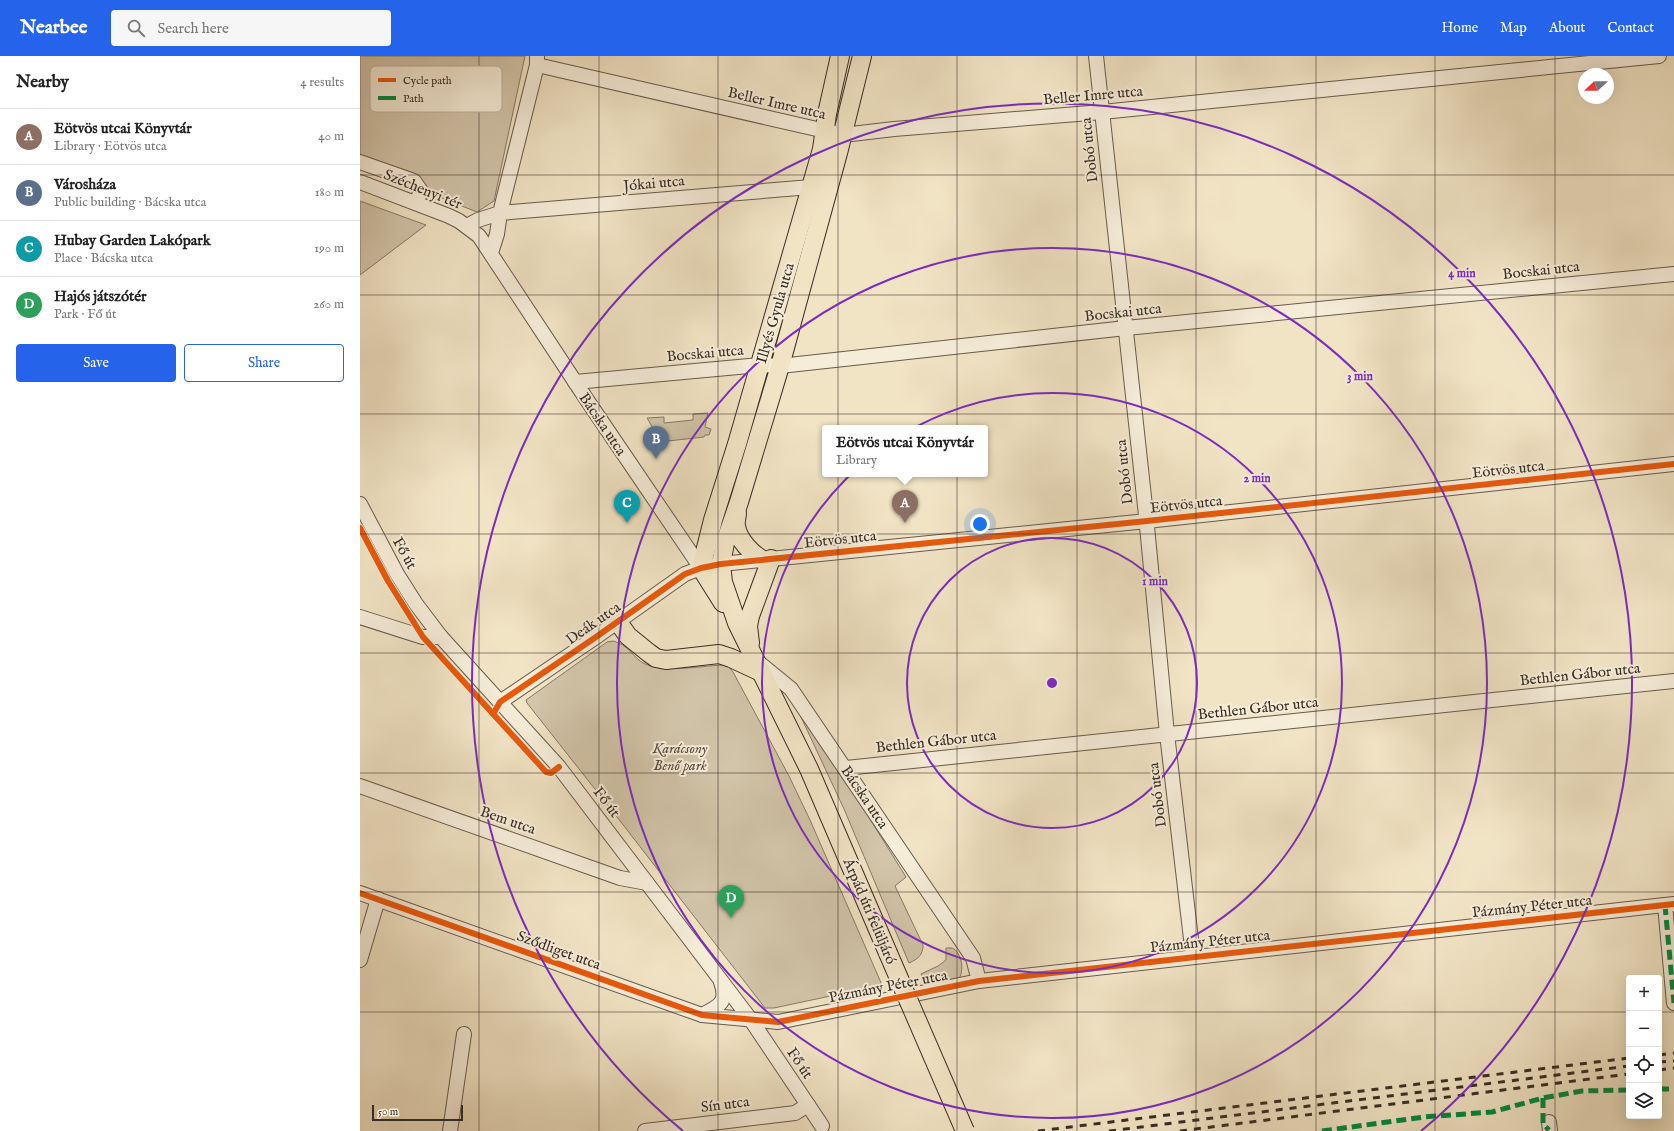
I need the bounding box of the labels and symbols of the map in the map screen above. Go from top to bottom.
legend [370,66,502,112]
north arrow [1578,68,1614,104]
text: Cycle path [403,74,452,88]
street label: Beller Imre utca [1042,82,1144,109]
street label: Beller Imre utca [726,83,828,124]
text: Path [403,92,424,106]
street label: Dobó utca [1077,116,1102,183]
street label: Széchenyi tér [381,165,465,214]
street label: Jókai utca [621,171,686,196]
street label: Bocskai utca [1502,257,1581,284]
street label: Illyés Gyula utca [752,260,799,366]
text: 4 min [1448,266,1476,281]
street label: Bocskai utca [1084,299,1163,326]
street label: Bocskai utca [666,341,745,366]
text: 3 min [1347,369,1374,384]
street label: Bácska utca [575,389,631,460]
pin: B [643,426,669,459]
street label: Dobó utca [1112,438,1137,505]
street label: Eötvös utca [1471,456,1546,483]
text: 2 min [1243,471,1271,486]
pin: C [614,490,640,523]
pin: A [892,490,918,523]
street label: Eötvös utca [1149,491,1224,518]
your location [970,514,990,534]
street label: Eötvös utca [803,526,878,553]
street label: Fő út [388,534,421,573]
text: 1 min [1142,574,1169,589]
street label: Deák utca [562,597,625,649]
street label: Bethlen Gábor utca [1519,659,1642,690]
centre of rings [1045,676,1059,690]
street label: Bethlen Gábor utca [1197,693,1320,724]
street label: Bethlen Gábor utca [875,726,998,757]
park label: Karácsony Benő park [652,739,708,775]
street label: Dobó utca [1144,761,1171,829]
street label: Bácska utca [837,762,893,833]
street label: Fő út [589,783,624,821]
street label: Bem utca [478,802,539,839]
street label: Árpád úti felüljáró [838,854,900,967]
pin: D [718,885,744,918]
street label: Pázmány Péter utca [1471,891,1594,922]
street label: Sződliget utca [514,926,604,975]
street label: Pázmány Péter utca [1149,926,1272,957]
street label: Pázmány Péter utca [827,966,950,1007]
street label: Fő út [782,1044,817,1083]
street label: Sín utca [700,1092,751,1117]
scale bar [372,1103,463,1122]

